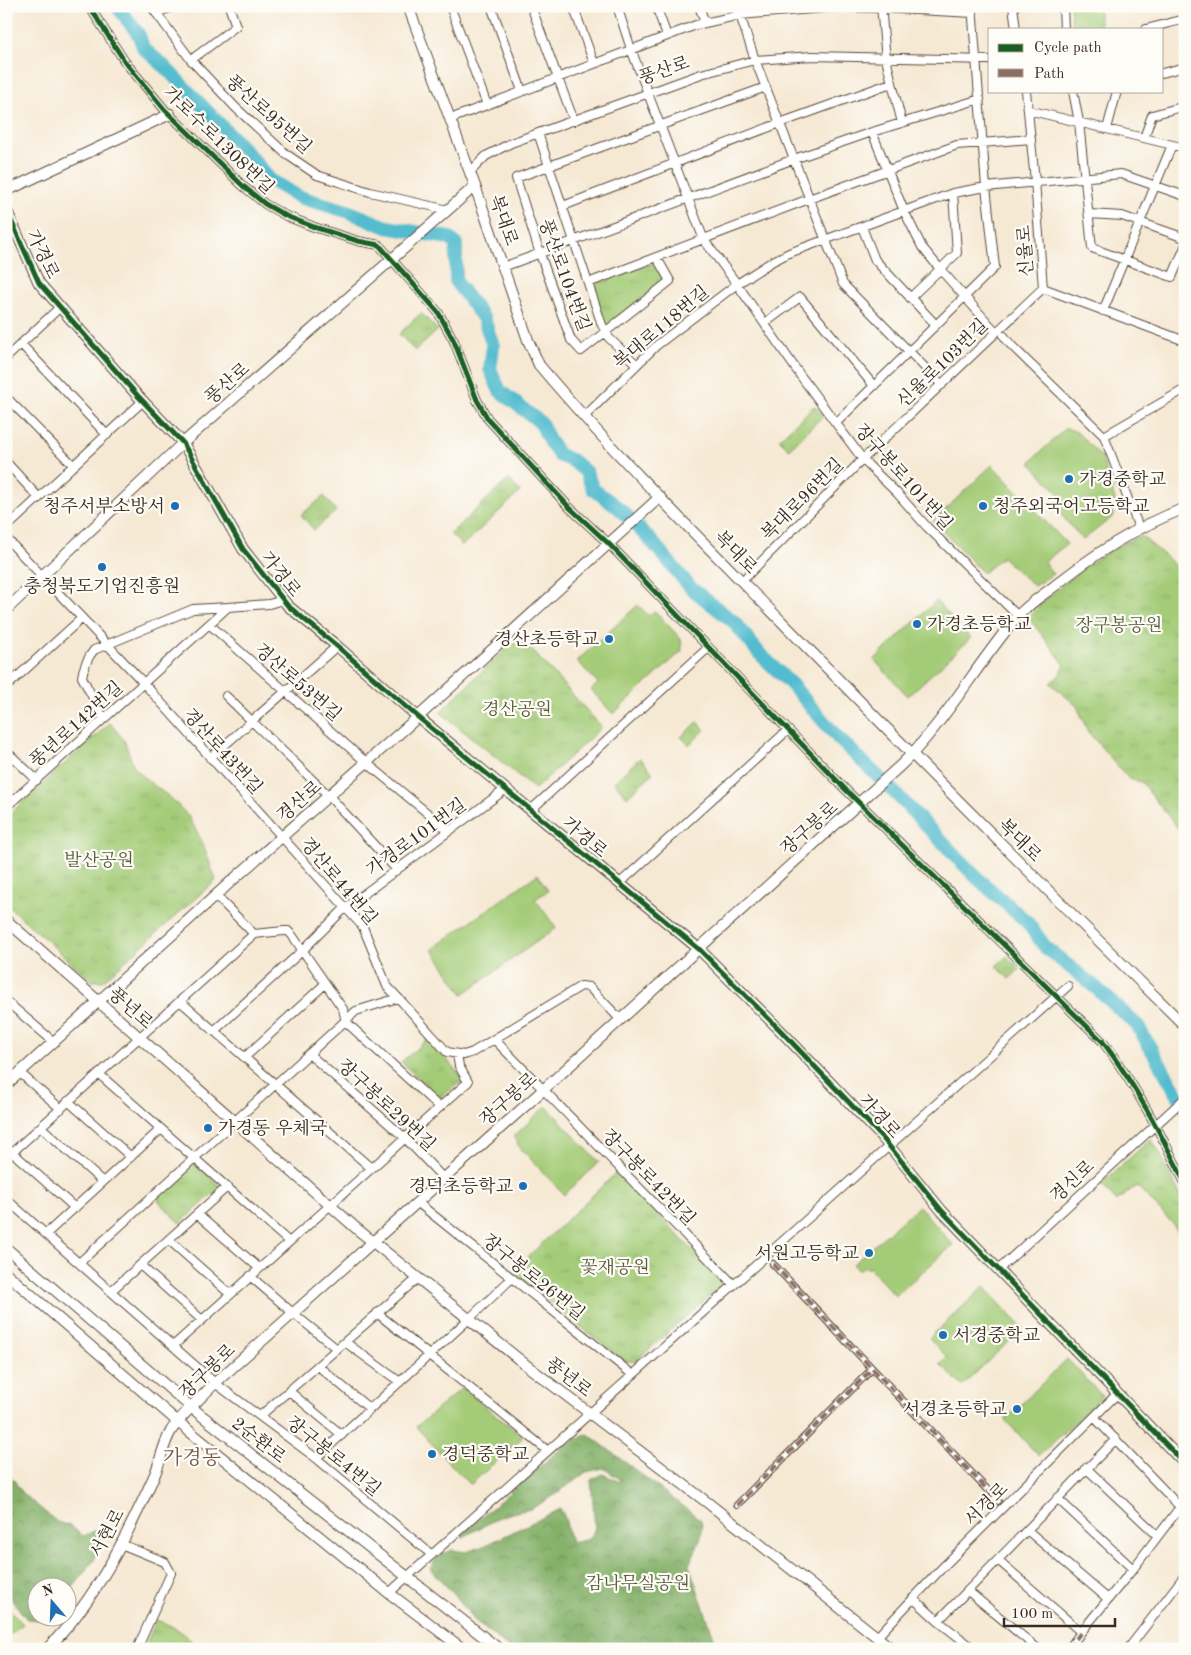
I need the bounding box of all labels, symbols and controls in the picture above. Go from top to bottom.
legend [988,28,1164,92]
text: Cycle path [1034,41,1102,56]
street label: 풍산로 [636,52,692,88]
text: Path [1034,67,1064,82]
street label: 풍산로95번길 [222,70,316,158]
street label: 가로수로1308번길 [160,83,278,198]
street label: 복대로 [486,192,522,248]
street label: 풍산로104번길 [535,216,595,334]
street label: 신율로 [1014,224,1037,278]
street label: 가경로 [23,227,63,282]
street label: 복대로118번길 [609,281,713,373]
street label: 신율로103번길 [893,315,991,411]
street label: 풍산로 [201,358,253,408]
street label: 장구봉로101번길 [851,420,957,534]
street label: 복대로96번길 [757,454,847,544]
place label: 가경중학교 [1079,470,1167,489]
marker: 가경중학교 [1063,473,1075,485]
place label: 청주서부소방서 [43,497,165,516]
place label: 청주외국어고등학교 [993,497,1150,516]
marker: 청주서부소방서 [169,500,181,512]
marker: 청주외국어고등학교 [977,500,989,512]
street label: 복대로 [711,526,761,578]
street label: 가경로 [257,548,304,601]
marker: 충청북도기업진흥원 [96,561,108,573]
place label: 충청북도기업진흥원 [24,576,180,596]
place label: 가경초등학교 [927,615,1032,634]
park label: 장구봉공원 [1076,615,1162,635]
marker: 가경초등학교 [911,618,923,630]
place label: 경산초등학교 [495,630,600,649]
marker: 경산초등학교 [603,633,615,645]
street label: 경산로53번길 [251,640,345,725]
street label: 풍년로142번길 [25,677,127,771]
park label: 경산공원 [482,700,552,719]
street label: 경산로43번길 [179,705,266,798]
street label: 경산로 [273,777,325,826]
street label: 가경로101번길 [363,795,470,880]
street label: 장구봉로 [776,797,842,859]
street label: 가경로 [559,813,611,861]
street label: 복대로 [994,814,1046,866]
street label: 경산로44번길 [297,834,381,929]
park label: 발산공원 [64,850,134,870]
street label: 풍년로 [105,983,157,1033]
street label: 장구봉로29번길 [334,1055,440,1155]
street label: 장구봉로 [475,1068,541,1130]
street label: 가경로 [855,1091,904,1142]
place label: 가경동 우체국 [218,1119,327,1138]
marker: 가경동 우체국 [202,1122,214,1134]
street label: 장구봉로42번길 [598,1125,700,1229]
street label: 경신로 [1047,1157,1098,1206]
place label: 경덕초등학교 [409,1177,514,1196]
marker: 경덕초등학교 [517,1180,529,1192]
street label: 장구봉로26번길 [479,1230,589,1324]
place label: 서원고등학교 [755,1244,860,1263]
marker: 서원고등학교 [863,1247,875,1259]
park label: 꽃재공원 [580,1258,650,1277]
place label: 서경중학교 [953,1326,1041,1345]
marker: 서경중학교 [937,1329,949,1341]
street label: 장구봉로 [175,1340,239,1402]
street label: 풍년로 [542,1353,596,1401]
place label: 서경초등학교 [903,1400,1008,1419]
marker: 서경초등학교 [1011,1403,1023,1415]
street label: 장구봉로4번길 [283,1412,385,1500]
street label: 2순환로 [228,1413,290,1467]
place label: 경덕중학교 [442,1445,530,1464]
district label: 가경동 [163,1447,221,1469]
marker: 경덕중학교 [426,1448,438,1460]
street label: 서경로 [961,1479,1012,1530]
street label: 서현로 [87,1506,128,1561]
park label: 감나무실공원 [586,1574,690,1593]
north arrow [28,1578,78,1628]
text: N [41,1582,56,1599]
scale bar [1004,1595,1115,1627]
text: 100 m [1011,1607,1053,1622]

